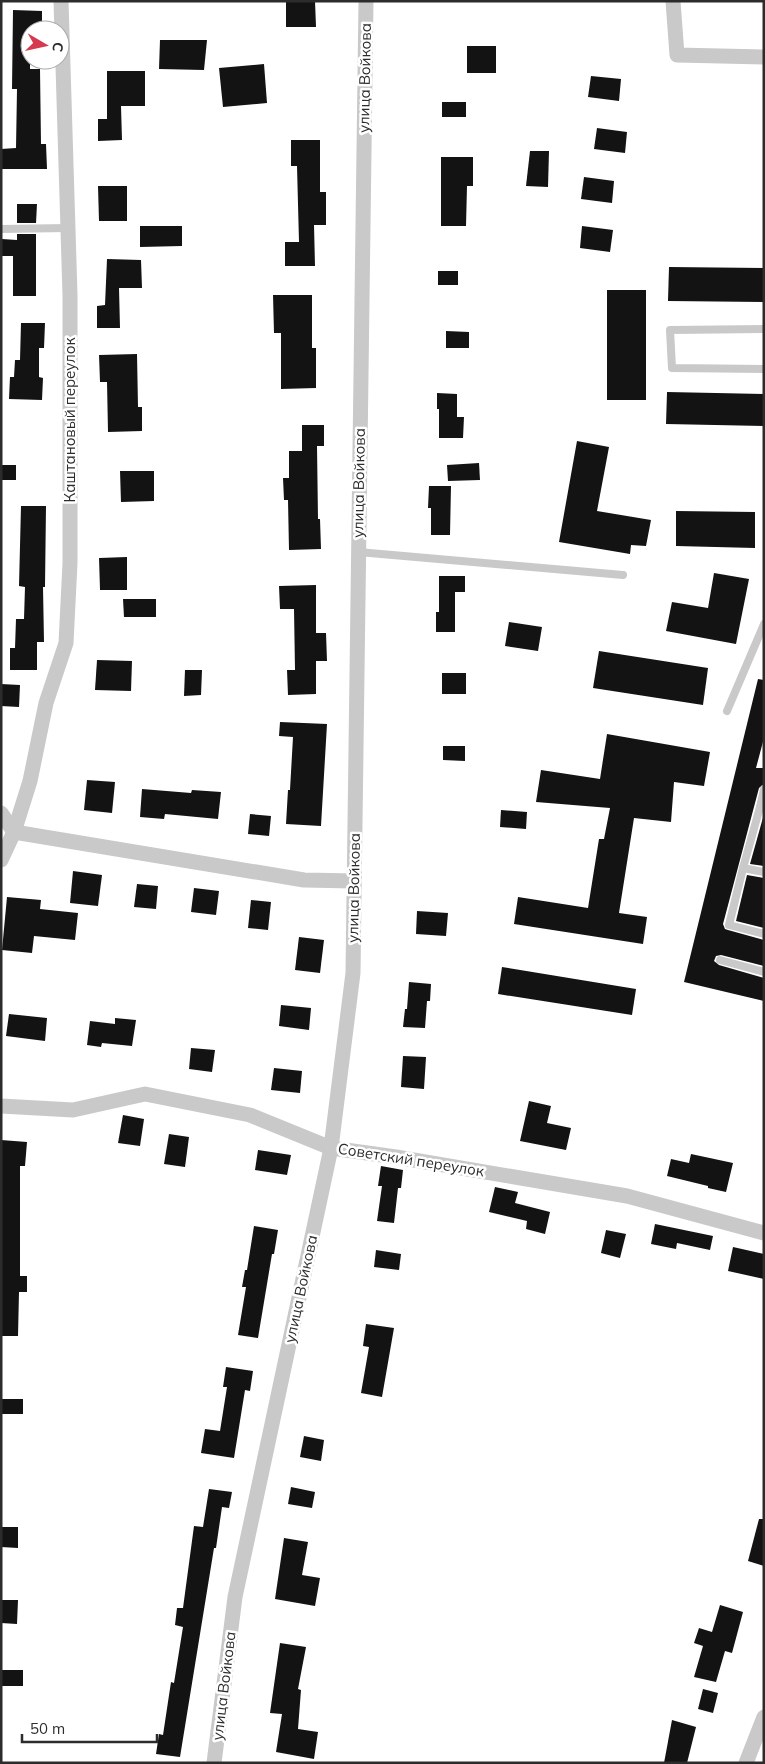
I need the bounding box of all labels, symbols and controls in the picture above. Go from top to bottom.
north arrow [20,20,70,70]
street label: улица Войкова [354,23,375,133]
text: С [48,41,67,53]
street label: Каштановый переулок [60,337,79,503]
street label: улица Войкова [348,428,369,538]
street label: улица Войкова [343,833,364,943]
street label: Советский переулок [337,1139,486,1181]
street label: улица Войкова [280,1233,321,1345]
street label: улица Войкова [207,1630,240,1742]
scale bar [22,1712,158,1744]
text: 50 m [30,1719,65,1738]

